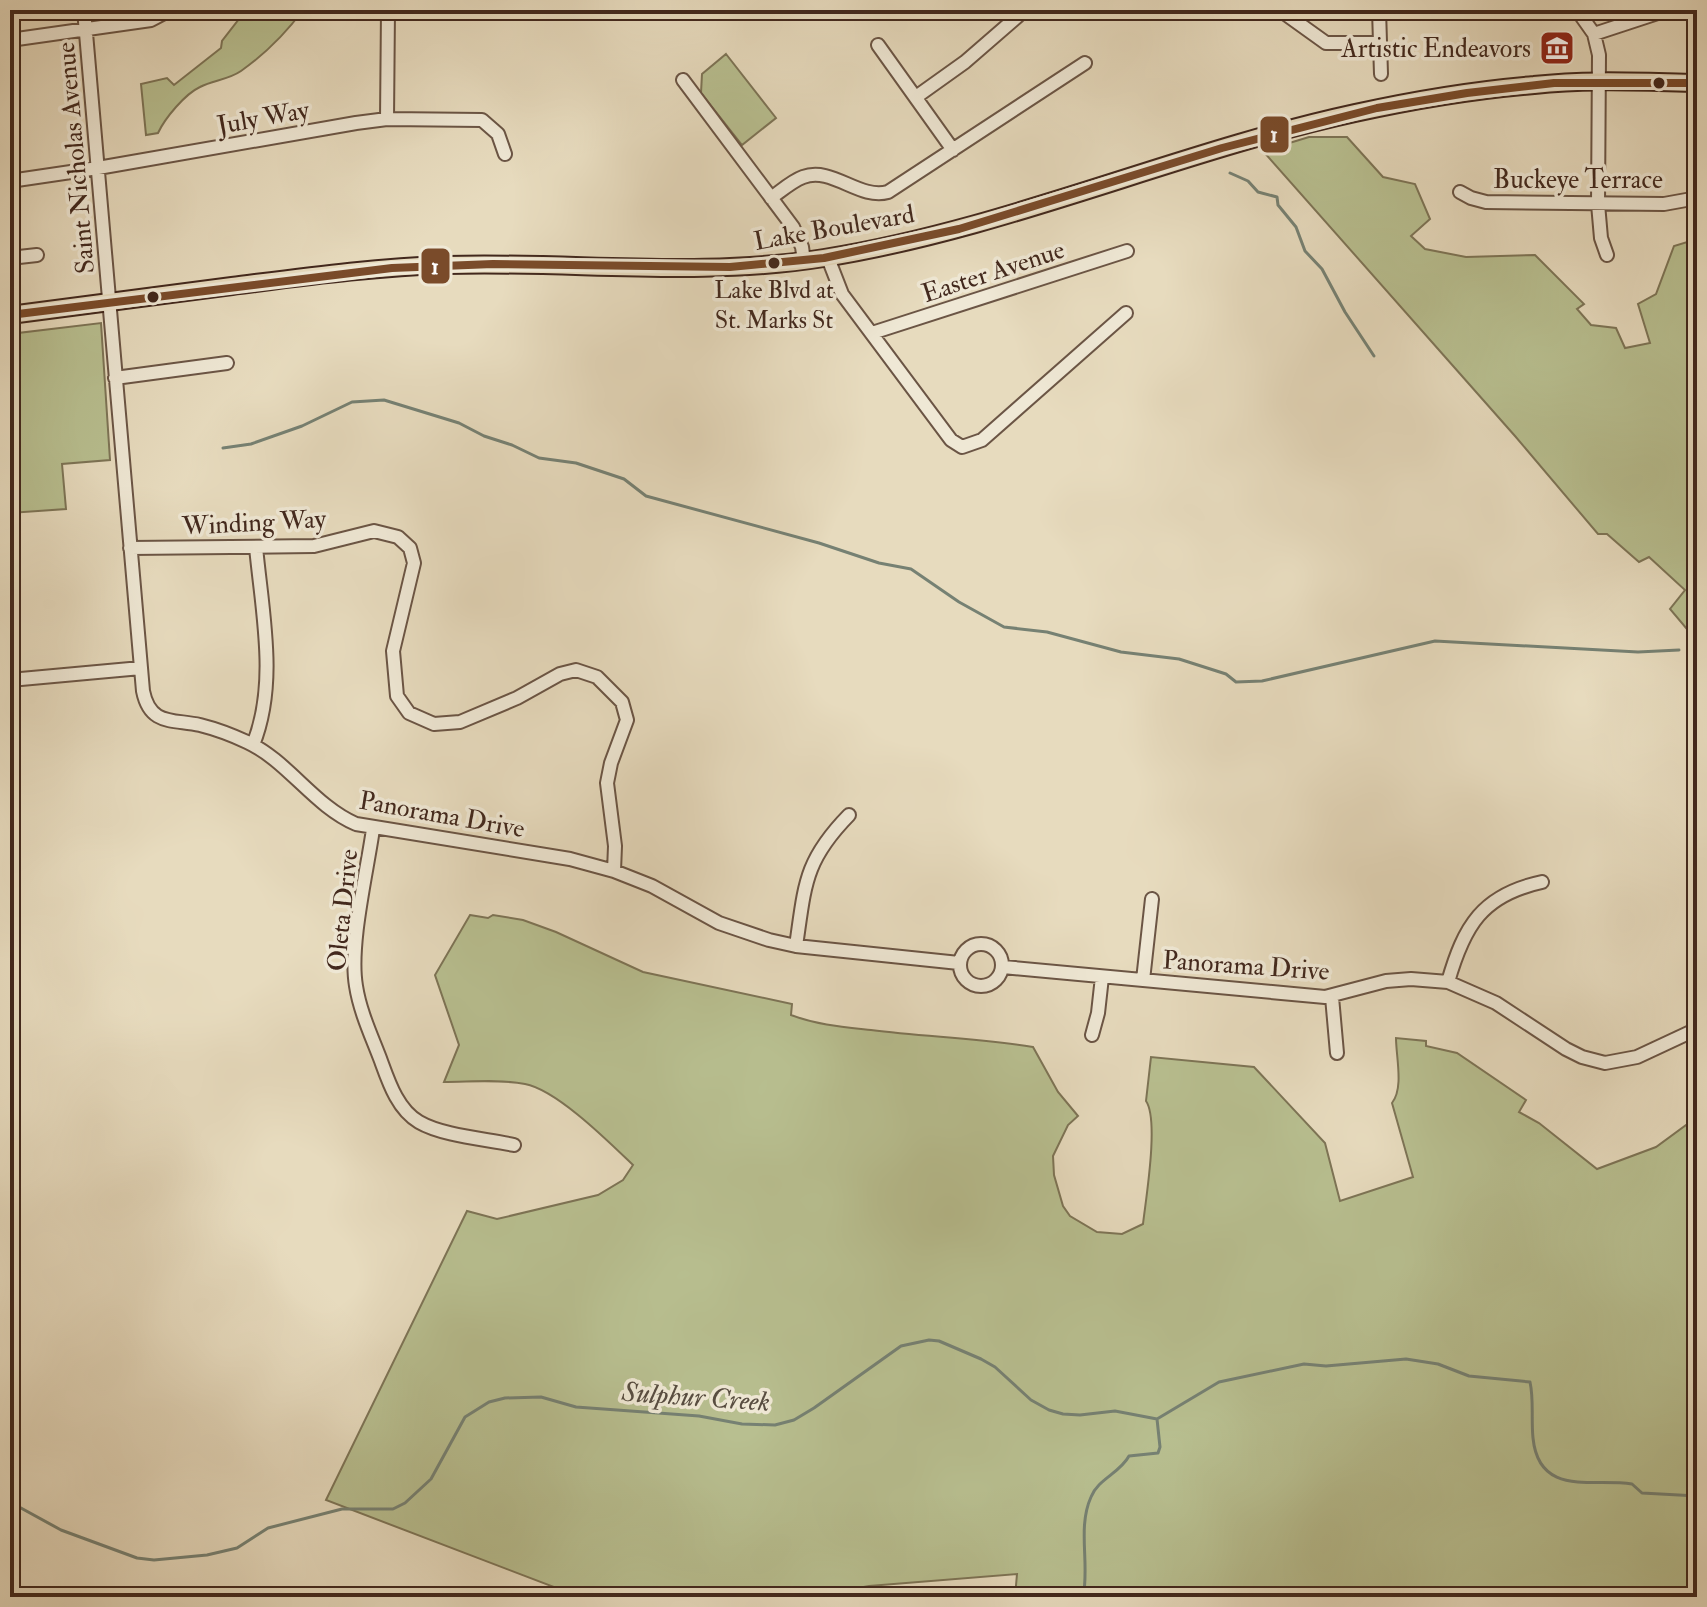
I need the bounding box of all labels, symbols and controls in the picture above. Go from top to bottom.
museum icon: Artistic Endeavors [1538,29,1576,67]
place label: Artistic Endeavors [1340,33,1531,65]
street label: Saint Nicholas Avenue [50,41,102,275]
unlabelled marker [1651,75,1667,91]
street label: July Way [214,94,312,142]
line badge: 1 [1259,115,1290,154]
text: 1 [1270,121,1278,149]
street label: Buckeye Terrace [1493,164,1663,196]
street label: Lake Boulevard [751,198,917,258]
street label: Easter Avenue [918,234,1069,310]
line badge: 1 [420,247,451,285]
text: 1 [431,253,439,281]
marker: Lake Blvd at St. Marks St [766,255,782,271]
place label: Lake Blvd at St. Marks St [714,275,834,336]
unlabelled marker [145,289,161,305]
street label: Winding Way [180,503,327,543]
street label: Panorama Drive [357,785,527,845]
street label: Oleta Drive [321,847,365,973]
street label: Panorama Drive [1161,944,1331,988]
water label: Sulphur Creek [620,1375,771,1420]

